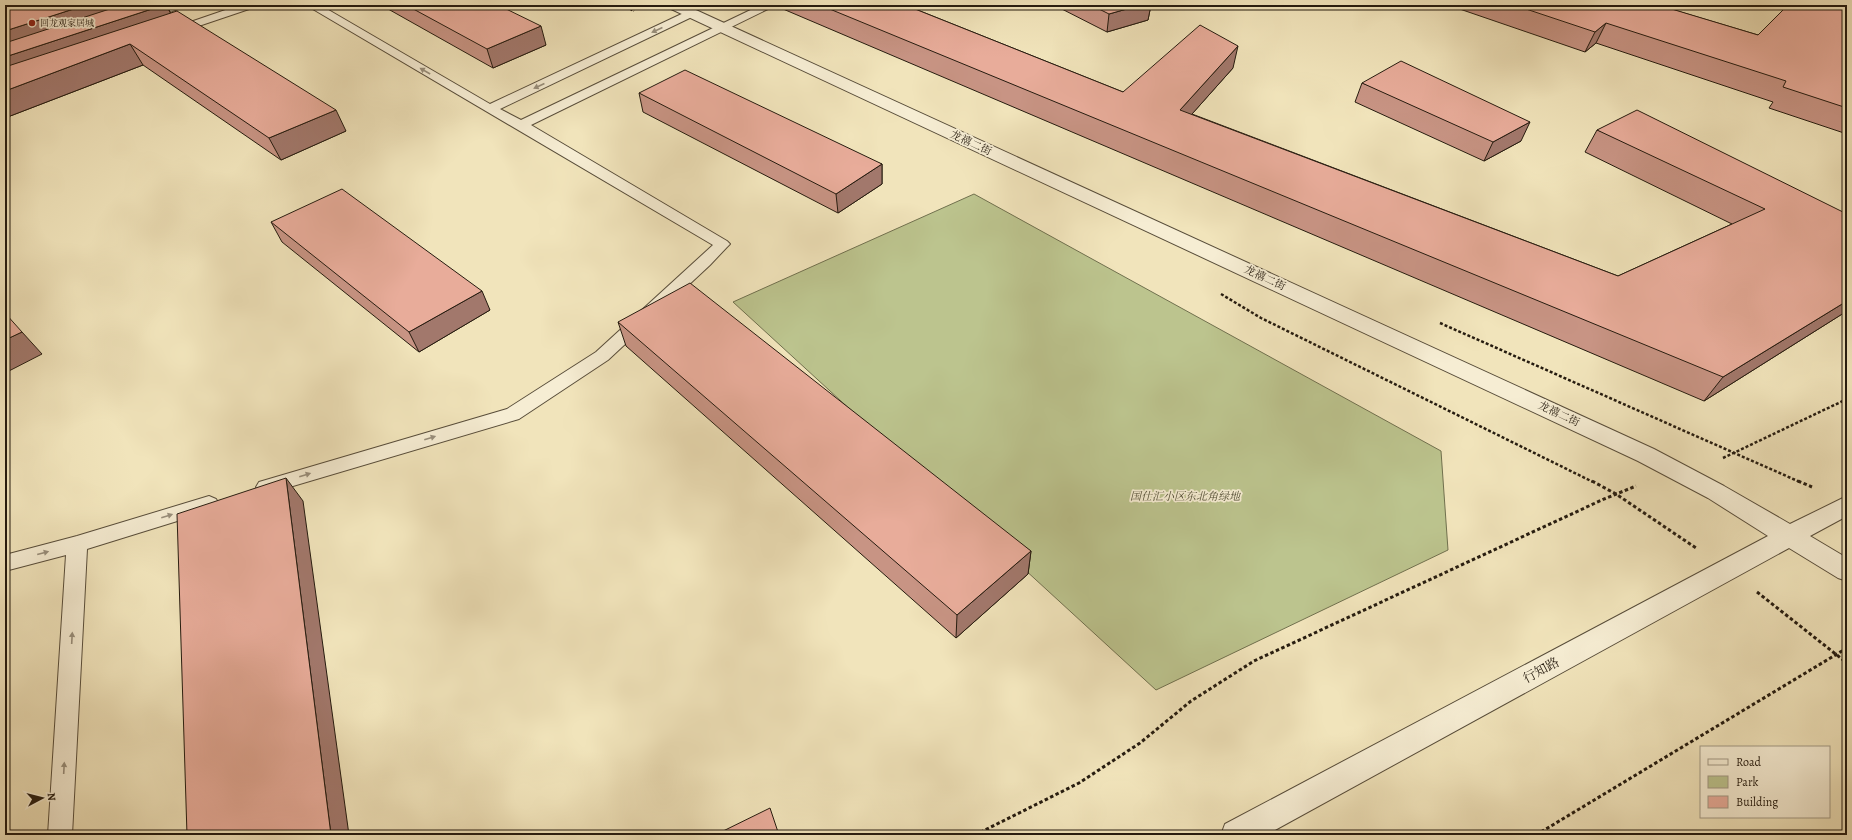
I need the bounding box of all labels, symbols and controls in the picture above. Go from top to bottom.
place label: 回龙观家居城 [40,17,94,29]
marker: 回龙观家居城 [27,18,37,28]
one-way arrow [651,27,663,33]
one-way arrow [419,67,431,74]
one-way arrow [534,83,545,89]
street label: 龙禧二街 [948,127,994,159]
street label: 龙禧二街 [1242,262,1288,294]
street label: 龙禧二街 [1536,398,1582,430]
one-way arrow [424,435,436,441]
one-way arrow [300,472,312,478]
park label: 国仕汇小区东北角绿地 [1130,489,1241,504]
one-way arrow [162,513,174,519]
one-way arrow [37,550,49,556]
one-way arrow [68,632,75,644]
street label: 行知路 [1520,653,1562,687]
legend [1700,746,1830,818]
text: Road [1736,754,1762,770]
one-way arrow [61,762,68,774]
text: Park [1736,774,1759,790]
north arrow [22,778,62,818]
text: N [43,792,59,802]
text: Building [1736,794,1778,810]

